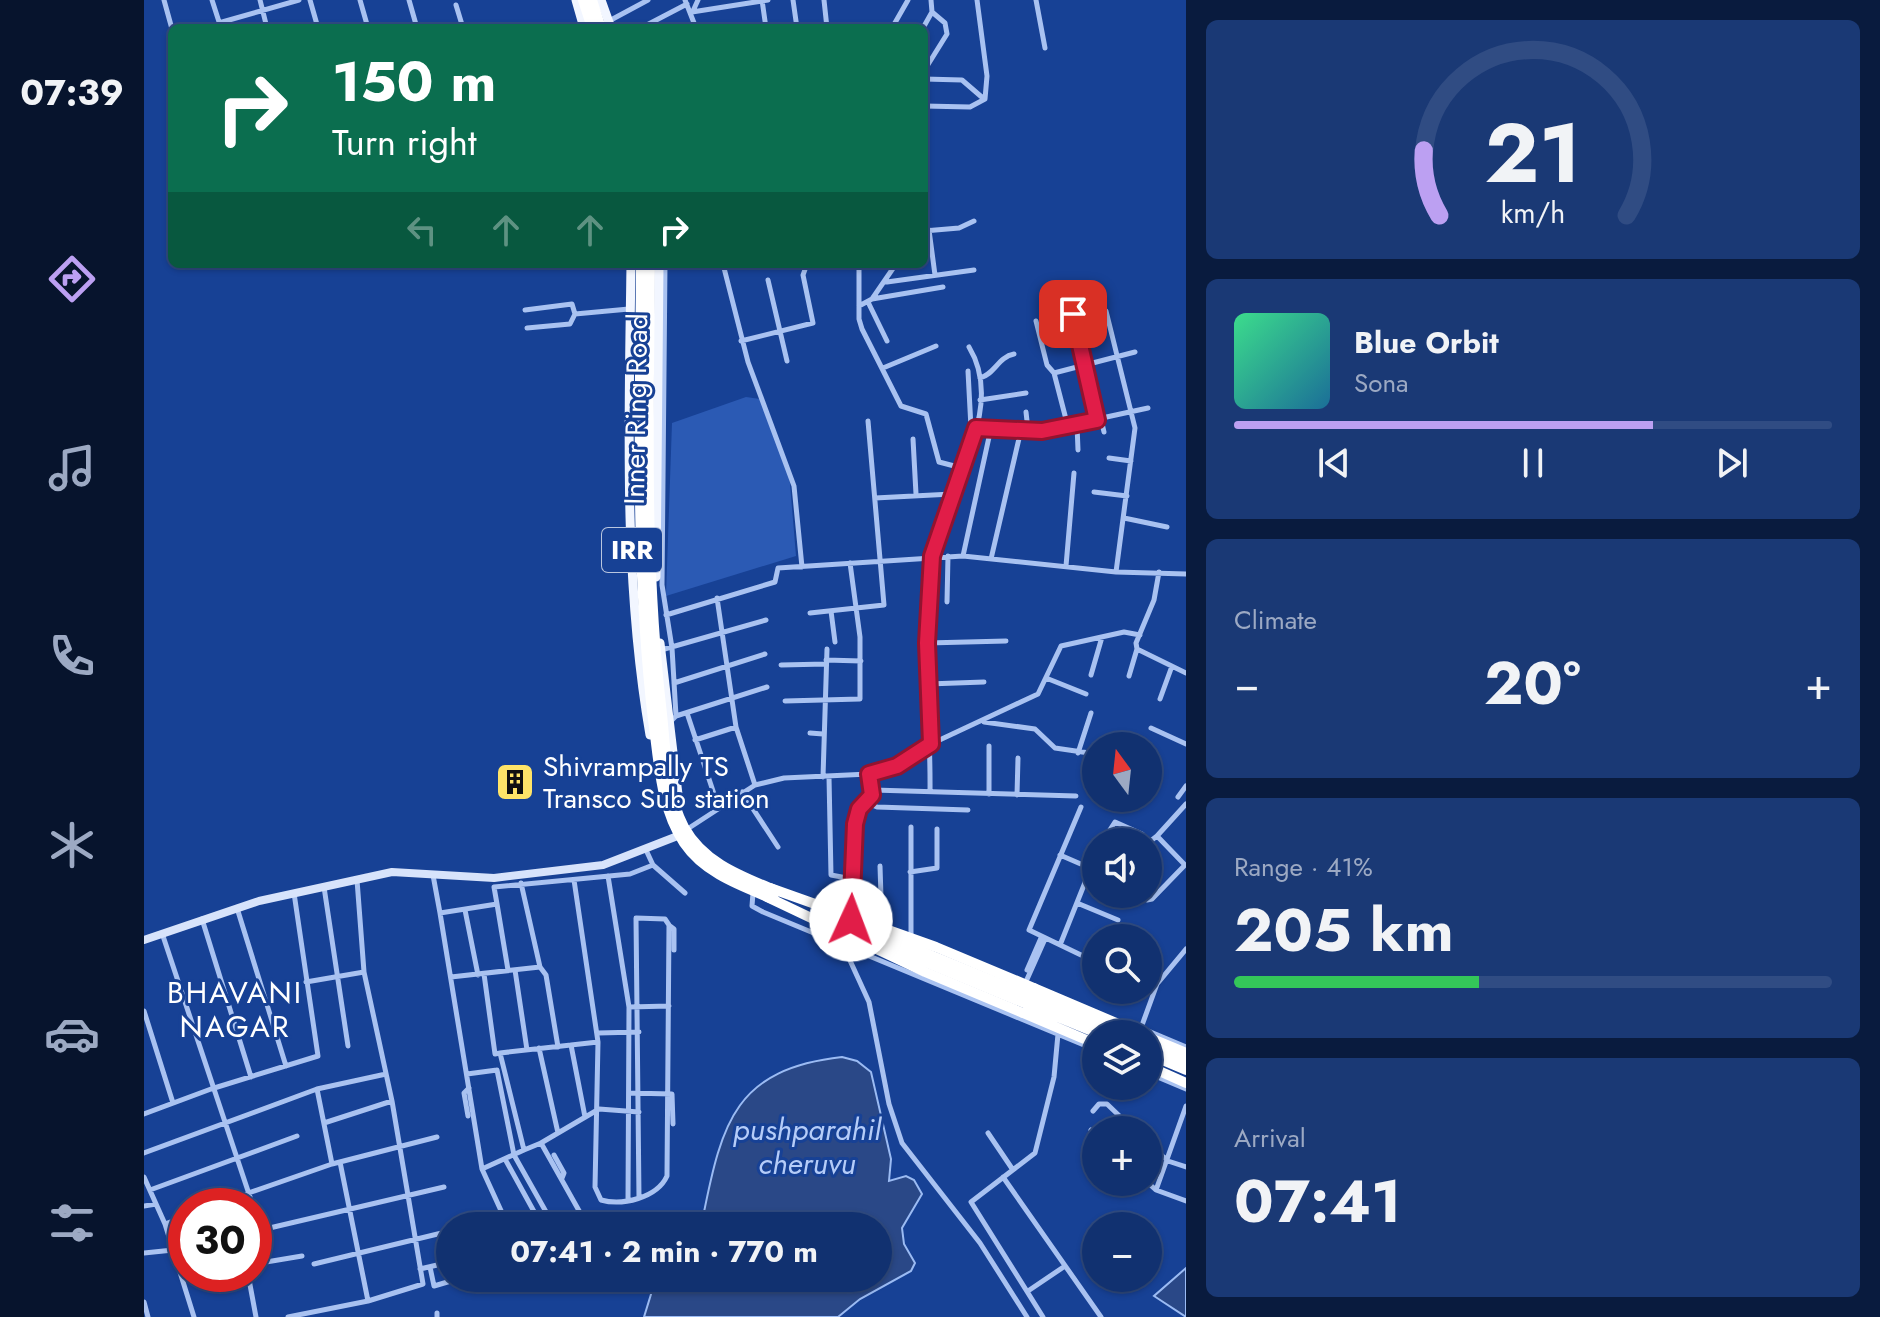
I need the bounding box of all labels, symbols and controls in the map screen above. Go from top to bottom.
text: 150 m [332,41,496,122]
icon: right [200,56,304,160]
text: 07:39 [20,66,124,118]
text: 21 [1485,92,1581,212]
text: Turn right [332,116,477,168]
text: km/h [1501,192,1565,234]
icon: left [400,208,444,252]
icon: ahead [484,208,528,252]
icon: ahead [568,208,612,252]
icon: right [652,208,696,252]
icon: directions [44,251,100,307]
pin [1039,280,1107,348]
icon: arrive [1051,292,1095,336]
street label: Inner Ring Road [614,313,658,505]
text: Blue Orbit [1354,321,1499,364]
text: Sona [1354,364,1409,402]
icon: music [44,440,100,496]
icon: previous [1312,441,1356,485]
icon: pause [1511,441,1555,485]
icon: next [1710,441,1754,485]
road number: IRR [602,528,662,572]
text: Climate [1234,601,1317,639]
icon: phone [44,628,100,684]
text: 20° [1484,640,1581,727]
text: − [1234,652,1260,716]
text: + [1805,652,1832,716]
north arrow [1082,732,1162,812]
map controls [1082,732,1162,1292]
place label: Shivrampally TS Transco Sub station [543,746,770,819]
building icon: Shivrampally TS Transco Sub station [494,761,536,803]
icon: climate [44,817,100,873]
button: sound [1082,828,1162,908]
text: Range · 41% [1234,848,1373,886]
position arrow [809,878,893,962]
text: 205 km [1234,887,1454,974]
button: search [1082,924,1162,1004]
district label: BHAVANI NAGAR [167,971,303,1048]
icon: car [44,1006,100,1062]
button: layers [1082,1020,1162,1100]
water label: pushparahil cheruvu [733,1108,882,1185]
button: + [1082,1116,1162,1196]
text: Arrival [1234,1119,1306,1157]
text: 07:41 [1234,1158,1402,1245]
speed limit sign: 30 [168,1188,272,1292]
icon: filters [44,1195,100,1251]
button: − [1082,1212,1162,1292]
text: 07:41 · 2 min · 770 m [510,1230,818,1273]

